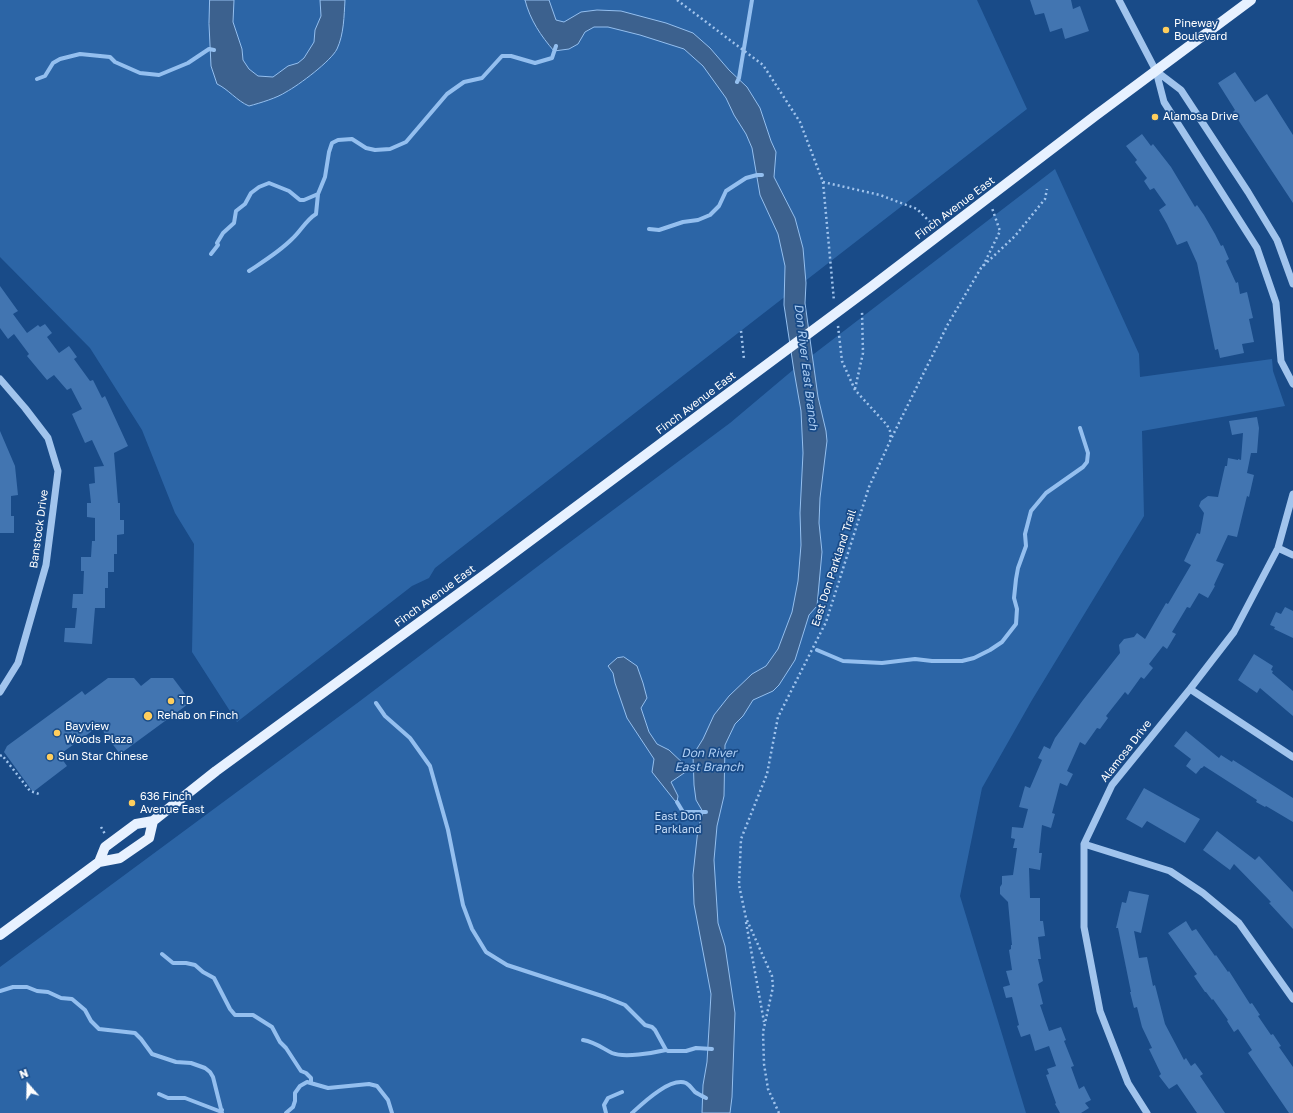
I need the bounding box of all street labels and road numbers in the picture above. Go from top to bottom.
street label: Finch Avenue East [913,174,997,242]
street label: Finch Avenue East [654,369,738,437]
street label: Banstock Drive [27,489,51,569]
street label: East Don Parkland Trail [809,508,859,628]
street label: Finch Avenue East [392,562,478,630]
street label: Alamosa Drive [1098,717,1154,785]

